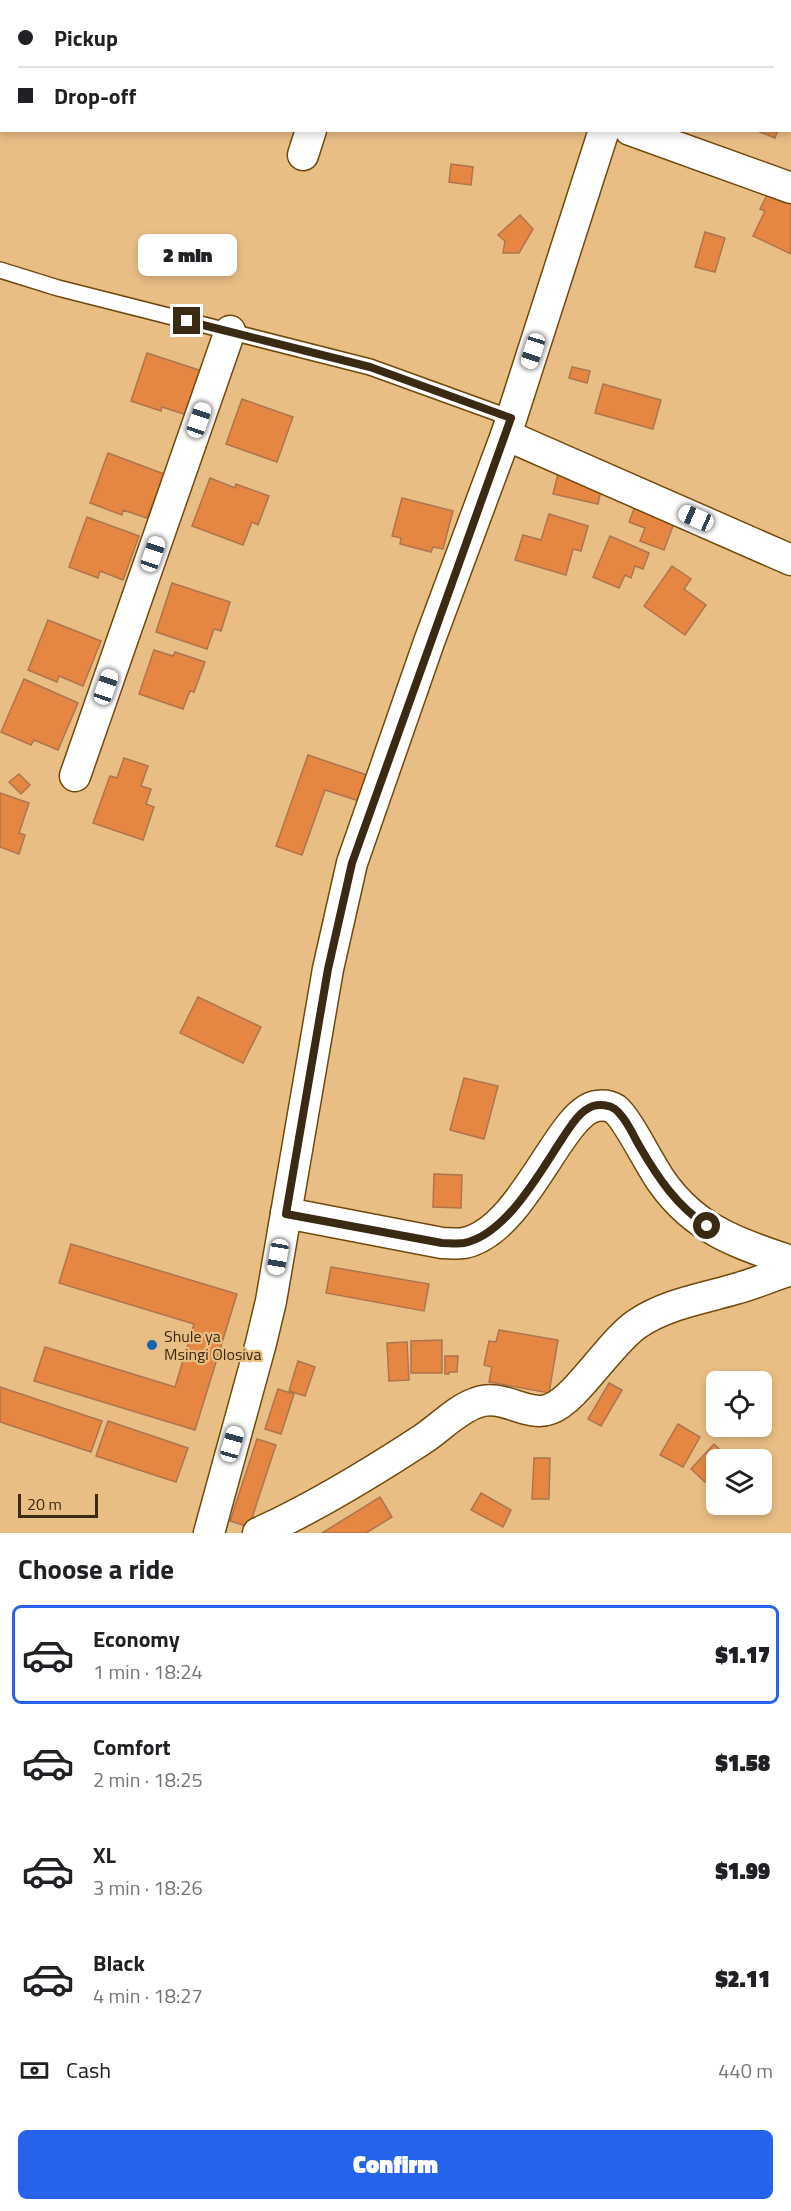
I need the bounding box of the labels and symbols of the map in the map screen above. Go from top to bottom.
callout: 2 min [138,234,237,276]
route end [173,307,200,334]
car [519,331,547,371]
car [185,400,213,440]
car [676,502,716,534]
car [139,534,167,574]
car [92,667,120,707]
route start [693,1212,720,1239]
car [266,1238,290,1276]
place label: Shule ya Msingi Olosiva [164,1324,261,1366]
marker: Shule ya Msingi Olosiva [145,1338,159,1352]
car [218,1424,246,1464]
scale bar [18,1491,98,1518]

